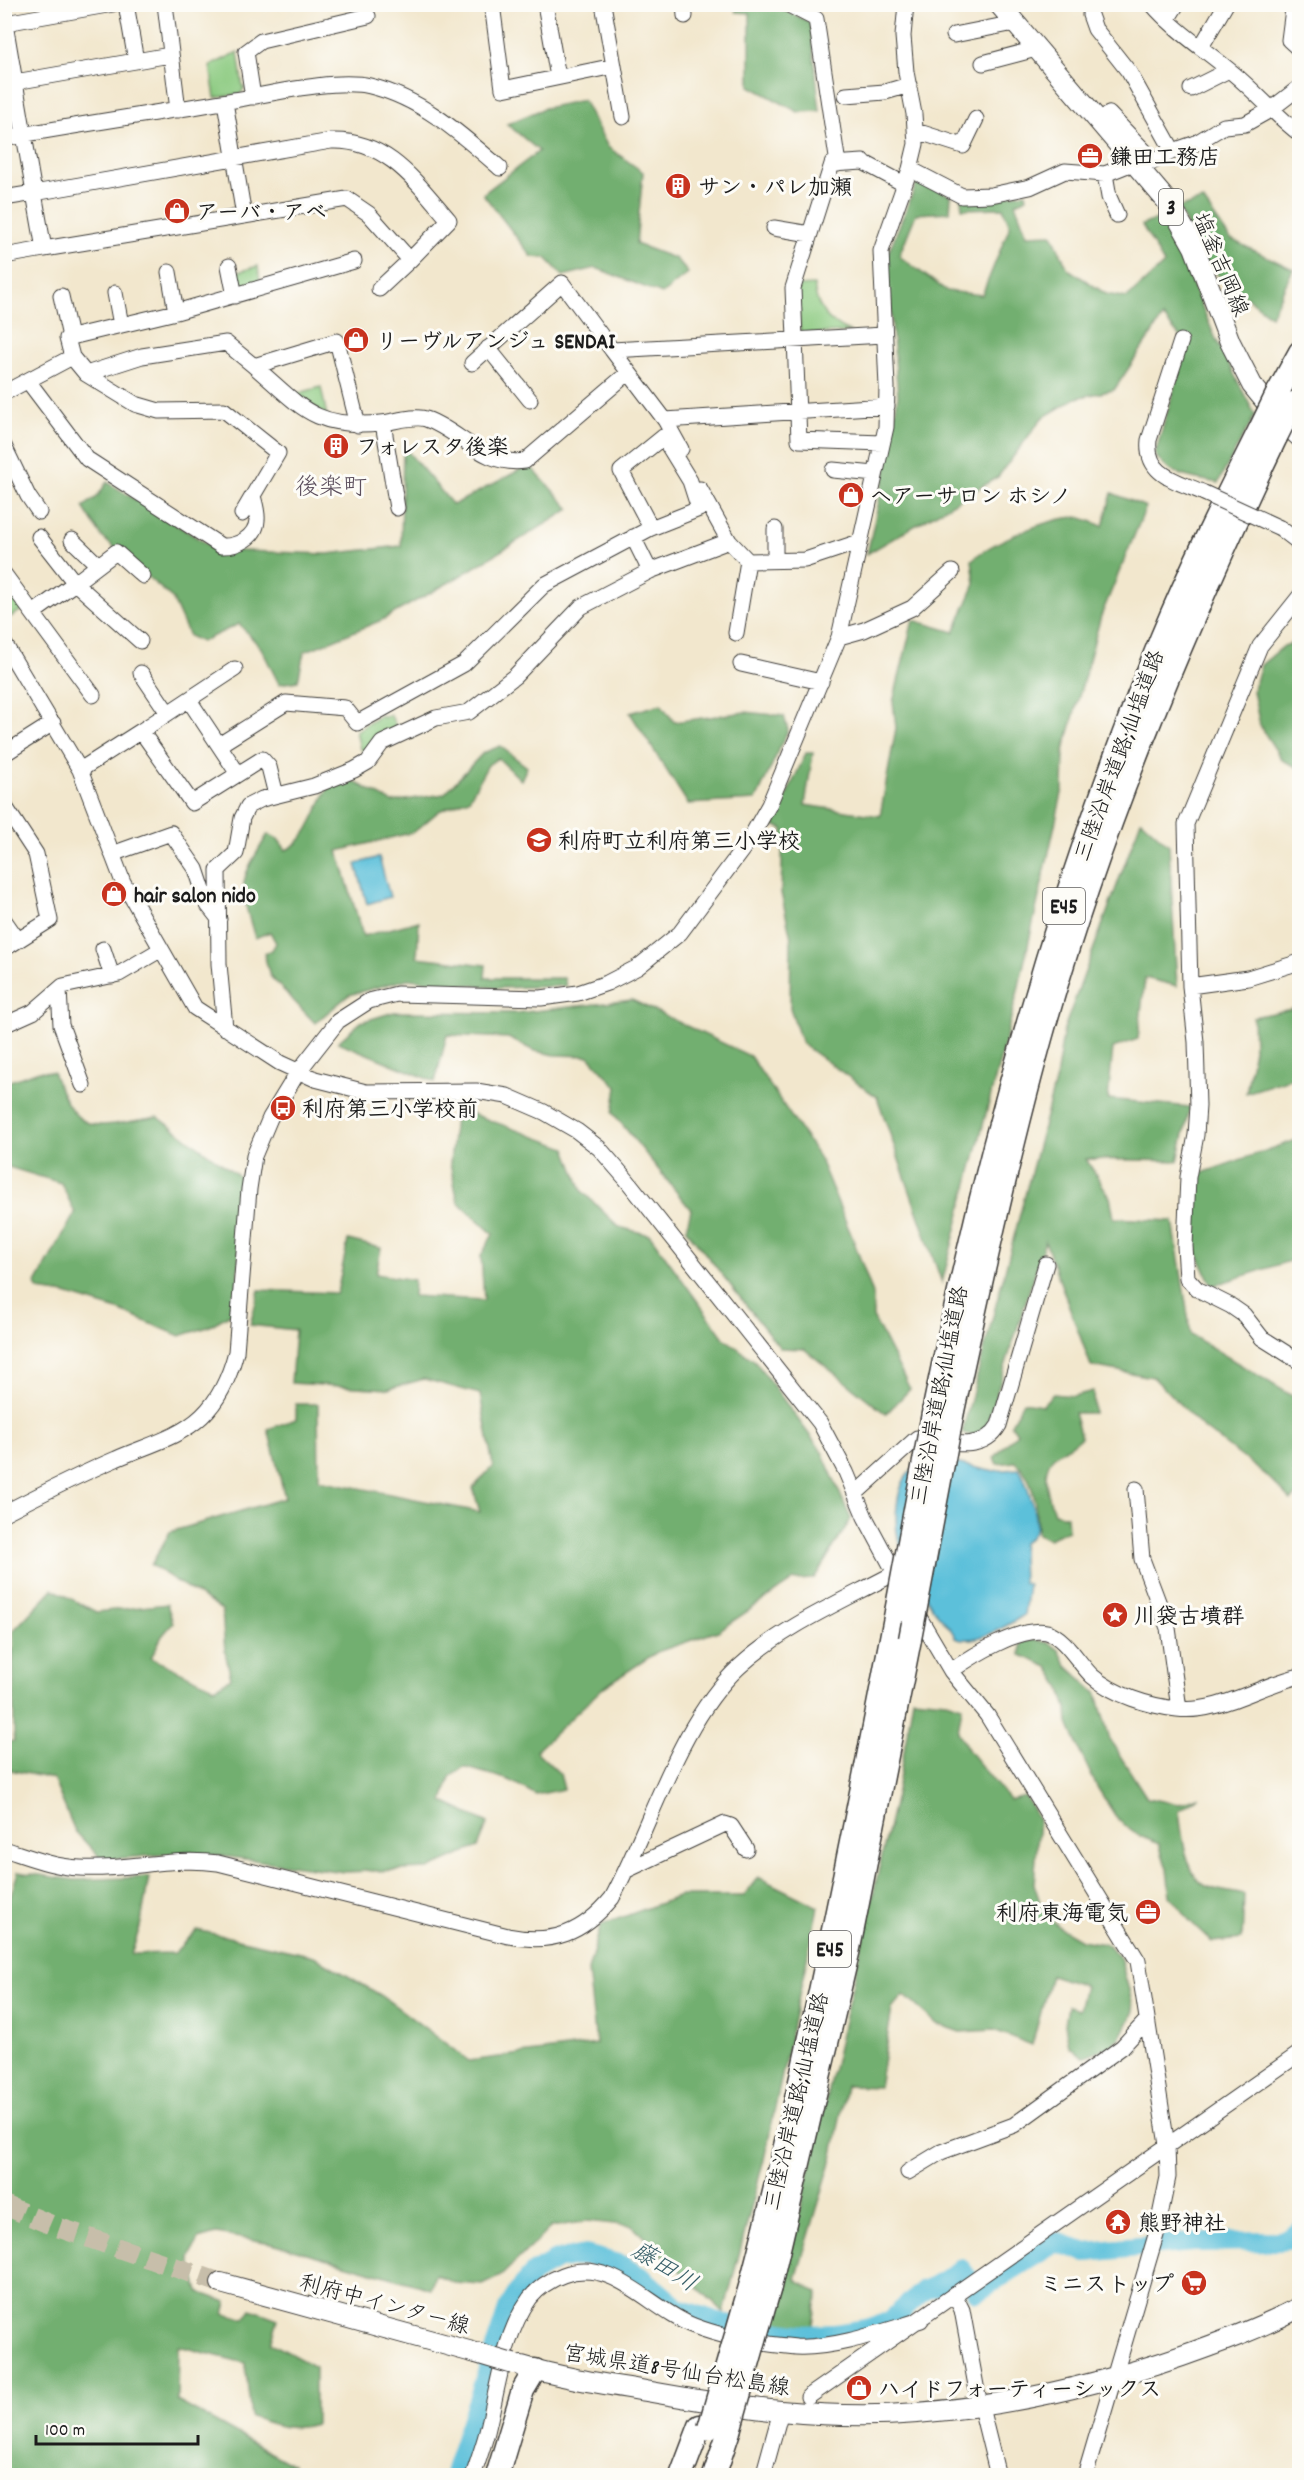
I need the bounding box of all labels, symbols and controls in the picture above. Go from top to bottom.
office icon: 鎌田工務店 [1075,141,1105,171]
place label: 鎌田工務店 [1110,144,1220,175]
building icon: サン・パレ加瀬 [663,171,693,201]
place label: サン・パレ加瀬 [698,174,852,205]
road number: 3 [1159,189,1183,225]
shop icon: アーバ・アベ [162,196,192,226]
place label: アーバ・アベ [196,199,327,230]
street label: 塩釜吉岡線 [1183,209,1255,322]
shop icon: リーヴルアンジュ SENDAI [341,325,371,355]
place label: リーヴルアンジュ SENDAI [376,328,615,359]
building icon: フォレスタ後楽 [321,431,351,461]
place label: フォレスタ後楽 [356,434,509,465]
district label: 後楽町 [295,472,367,506]
shop icon: ヘアーサロン ホシノ [836,480,866,510]
place label: ヘアーサロン ホシノ [870,483,1071,514]
street label: 三陸沿岸道路;仙塩道路 [1069,646,1174,867]
school or university icon: 利府町立利府第三小学校 [524,825,554,855]
place label: 利府町立利府第三小学校 [558,828,800,859]
shop icon: hair salon nido [99,879,129,909]
place label: hair salon nido [134,882,256,913]
road number: E45 [1043,888,1085,924]
bus stop icon: 利府第三小学校前 [268,1093,298,1123]
place label: 利府第三小学校前 [302,1096,478,1127]
street label: 三陸沿岸道路;仙塩道路 [905,1283,978,1508]
place icon: 川袋古墳群 [1100,1600,1130,1630]
place label: 川袋古墳群 [1134,1603,1244,1634]
office icon: 利府東海電気 [1133,1897,1163,1927]
place label: 利府東海電気 [996,1900,1128,1931]
road number: E45 [809,1931,851,1967]
street label: 三陸沿岸道路;仙塩道路 [758,1989,839,2214]
temple icon: 熊野神社 [1103,2207,1133,2237]
place label: 熊野神社 [1138,2210,1226,2241]
water label: 藤田川 [624,2235,703,2302]
supermarket icon: ミニストップ [1179,2268,1209,2298]
street label: 利府中インター線 [296,2269,473,2344]
place label: ミニストップ [1040,2271,1174,2302]
street label: 宮城県道8号仙台松島線 [561,2339,792,2406]
shop icon: ハイドフォーティーシックス [844,2373,874,2403]
place label: ハイドフォーティーシックス [878,2376,1161,2407]
scale bar [36,2408,198,2446]
text: 100 m [45,2419,85,2444]

